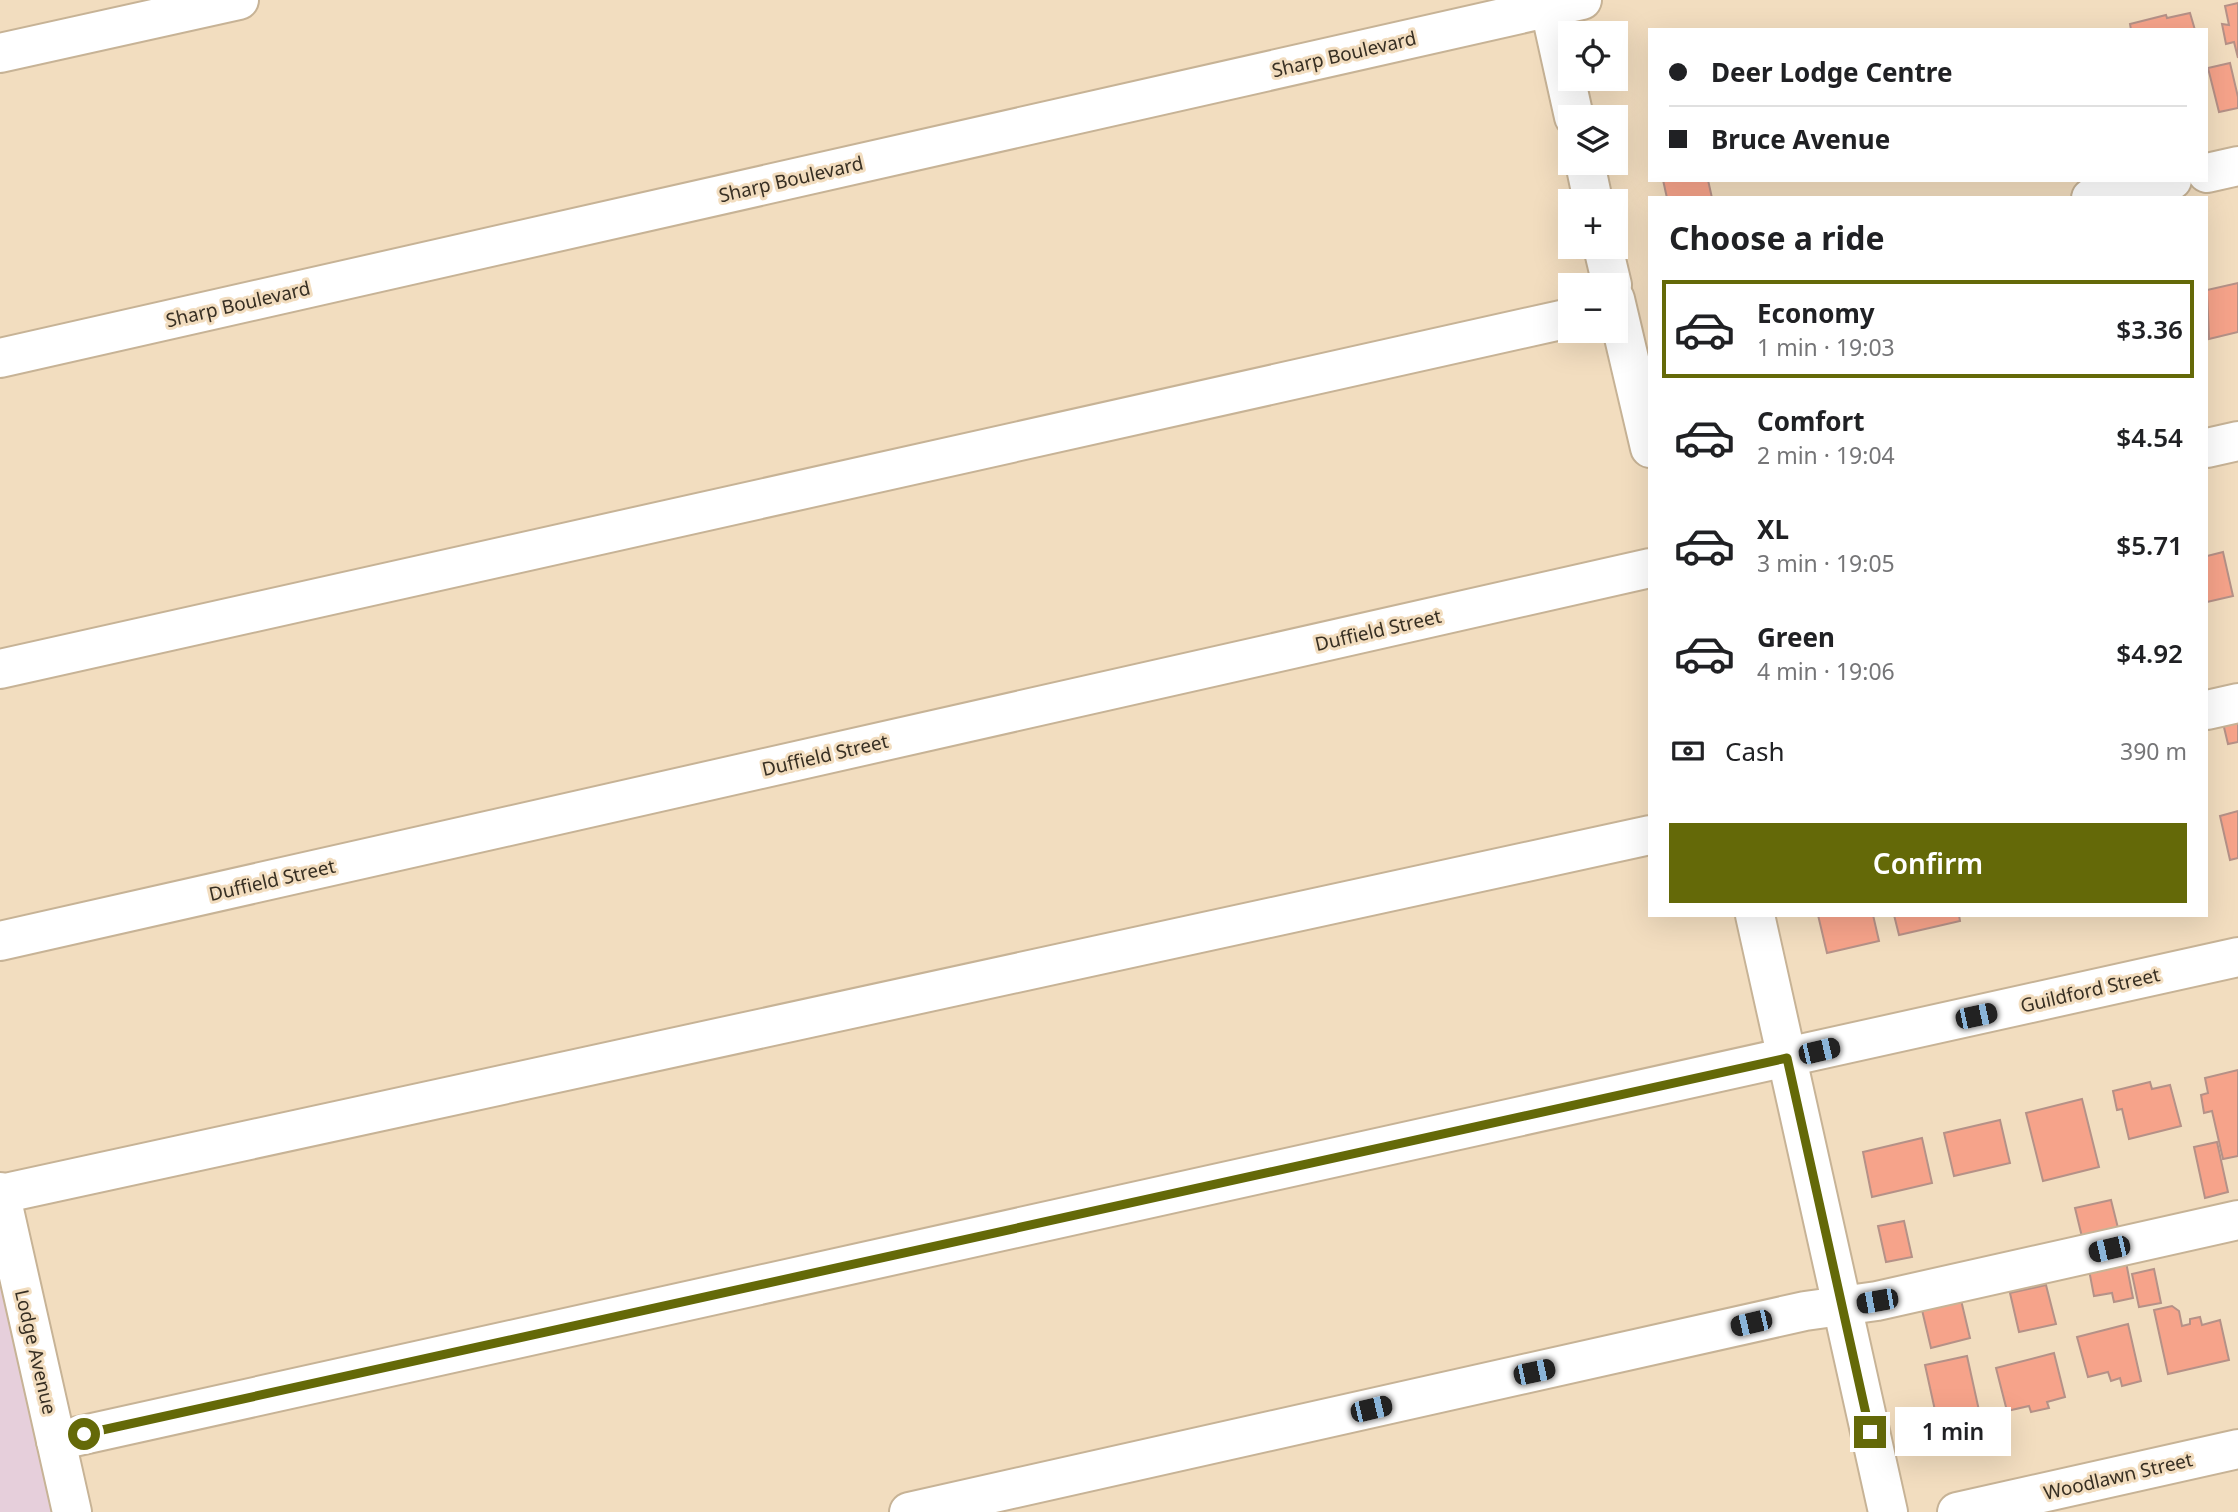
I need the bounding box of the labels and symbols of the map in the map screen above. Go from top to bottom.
street label: Sharp Boulevard [1269,25,1419,83]
street label: Sharp Boulevard [716,150,866,208]
street label: Sharp Boulevard [163,275,313,333]
street label: Duffield Street [1312,603,1444,657]
street label: Duffield Street [759,728,891,782]
street label: Duffield Street [206,853,338,907]
street label: Guildford Street [2018,961,2162,1019]
car [1954,1001,1999,1031]
car [1797,1036,1842,1066]
car [2087,1234,2132,1264]
street label: Lodge Avenue [9,1287,63,1417]
car [1855,1287,1900,1315]
car [1729,1308,1774,1338]
car [1512,1357,1557,1387]
car [1349,1394,1394,1424]
callout: 1 min [1895,1408,2010,1456]
route end [1854,1416,1886,1448]
route start [68,1418,100,1450]
street label: Woodlawn Street [2041,1446,2195,1506]

